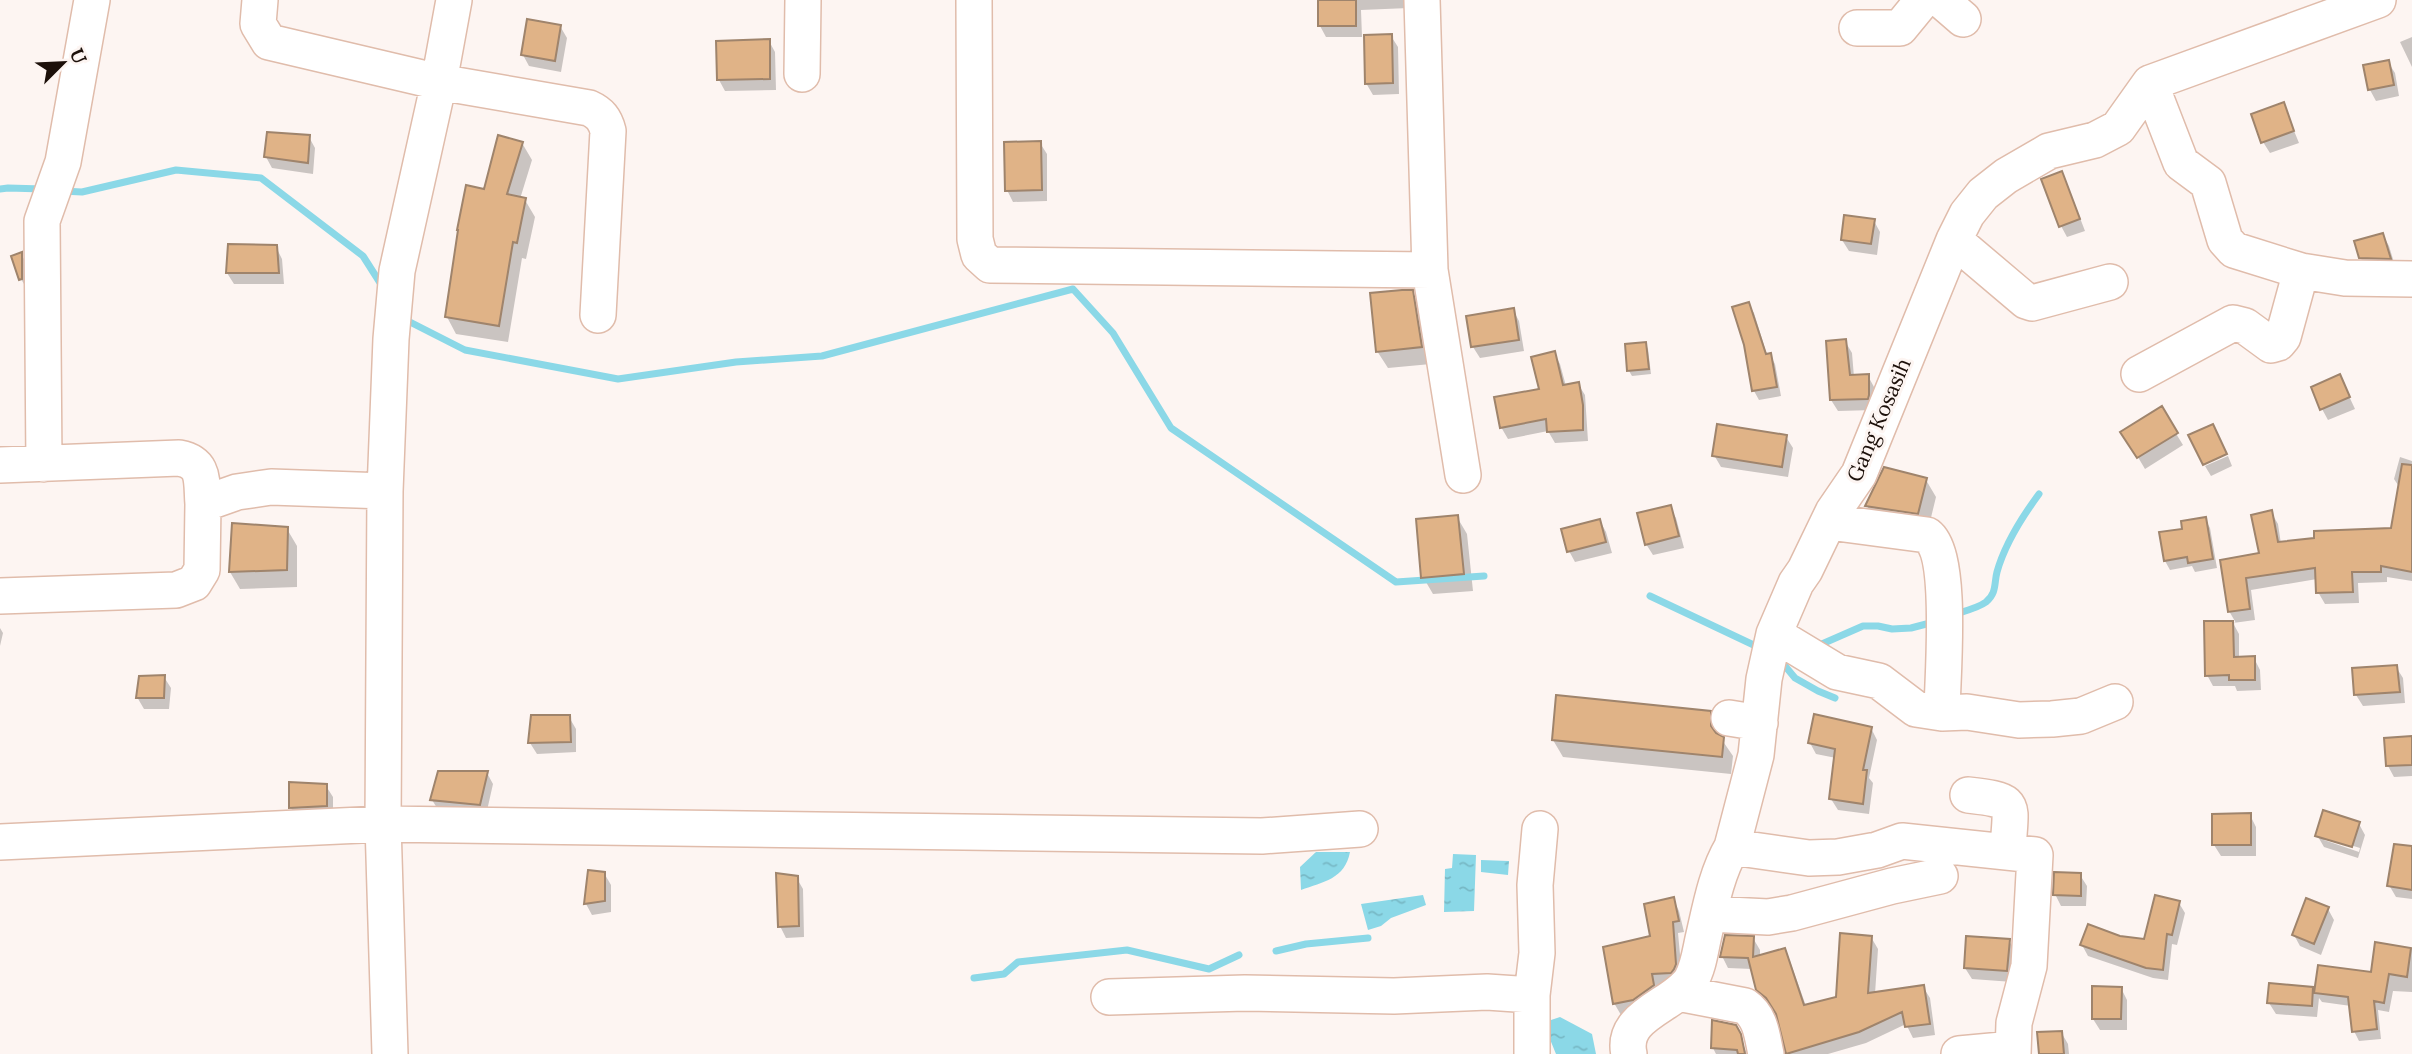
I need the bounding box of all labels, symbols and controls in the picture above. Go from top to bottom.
north arrow [28,28,98,98]
text: U [65,45,92,68]
street label: Gang Kosasih [1840,354,1917,486]

